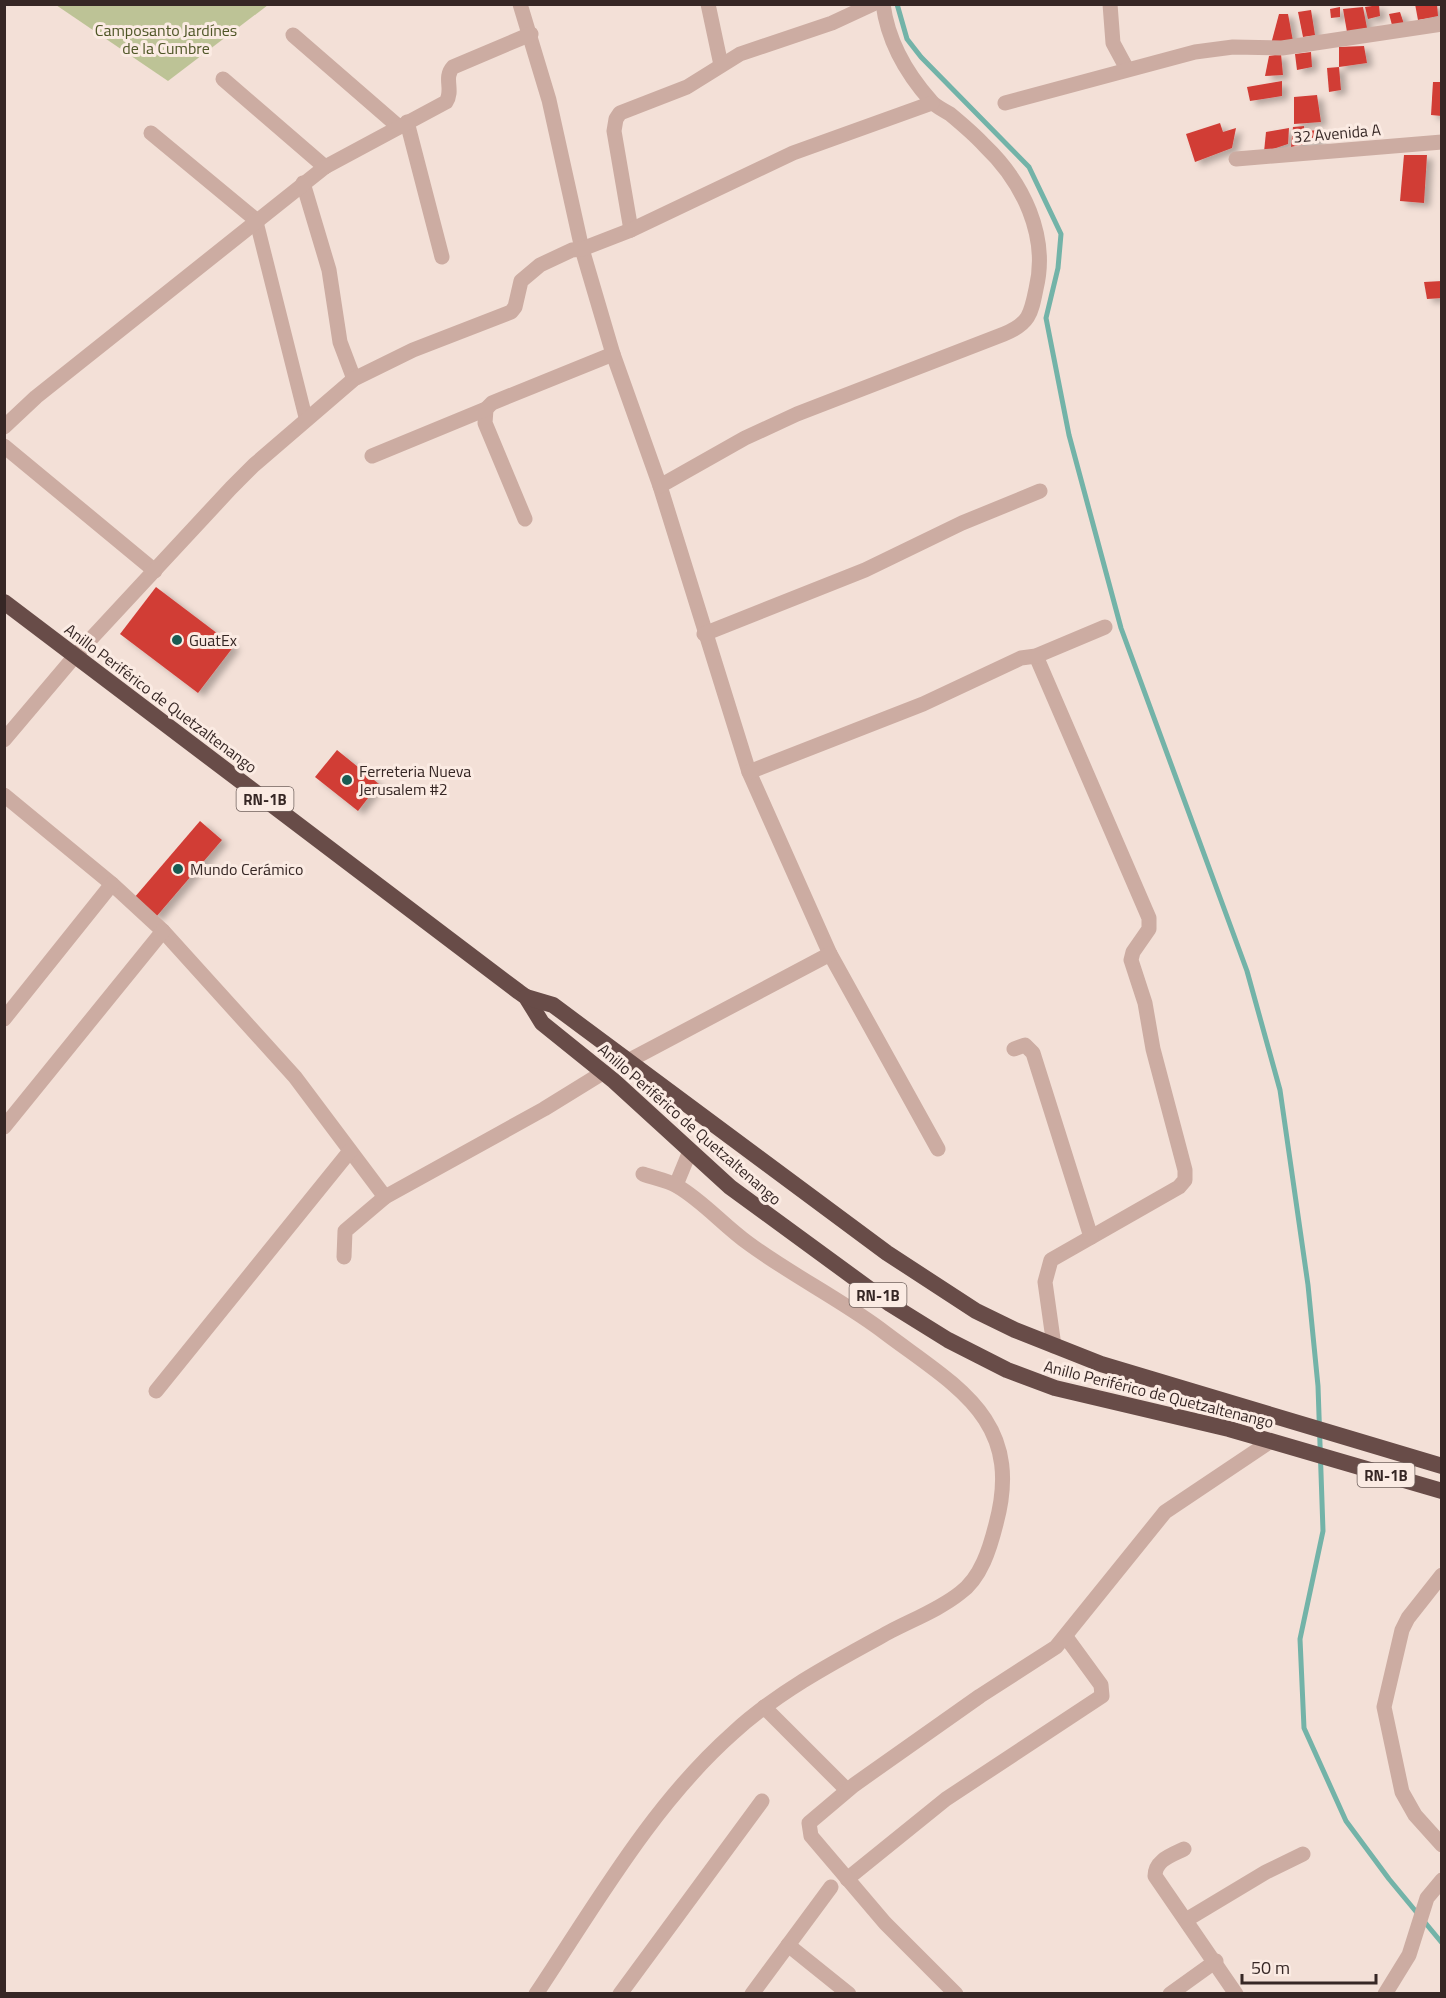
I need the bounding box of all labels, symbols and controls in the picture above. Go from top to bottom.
park label: Camposanto Jardínes de la Cumbre [95,18,237,60]
street label: 32 Avenida A [1292,117,1382,149]
street label: Anillo Periférico de Quetzaltenango [60,617,262,779]
place label: GuatEx [189,628,237,652]
marker: GuatEx [170,633,184,647]
place label: Ferreteria Nueva Jerusalem #2 [359,759,471,801]
marker: Ferreteria Nueva Jerusalem #2 [340,773,354,787]
road number: RN-1B [236,787,294,811]
place label: Mundo Cerámico [190,857,303,881]
marker: Mundo Cerámico [171,862,185,876]
street label: Anillo Periférico de Quetzaltenango [593,1038,787,1210]
road number: RN-1B [850,1283,906,1307]
street label: Anillo Periférico de Quetzaltenango [1042,1354,1276,1434]
road number: RN-1B [1358,1463,1414,1487]
scale bar [1242,1947,1376,1985]
text: 50 m [1251,1954,1290,1981]

